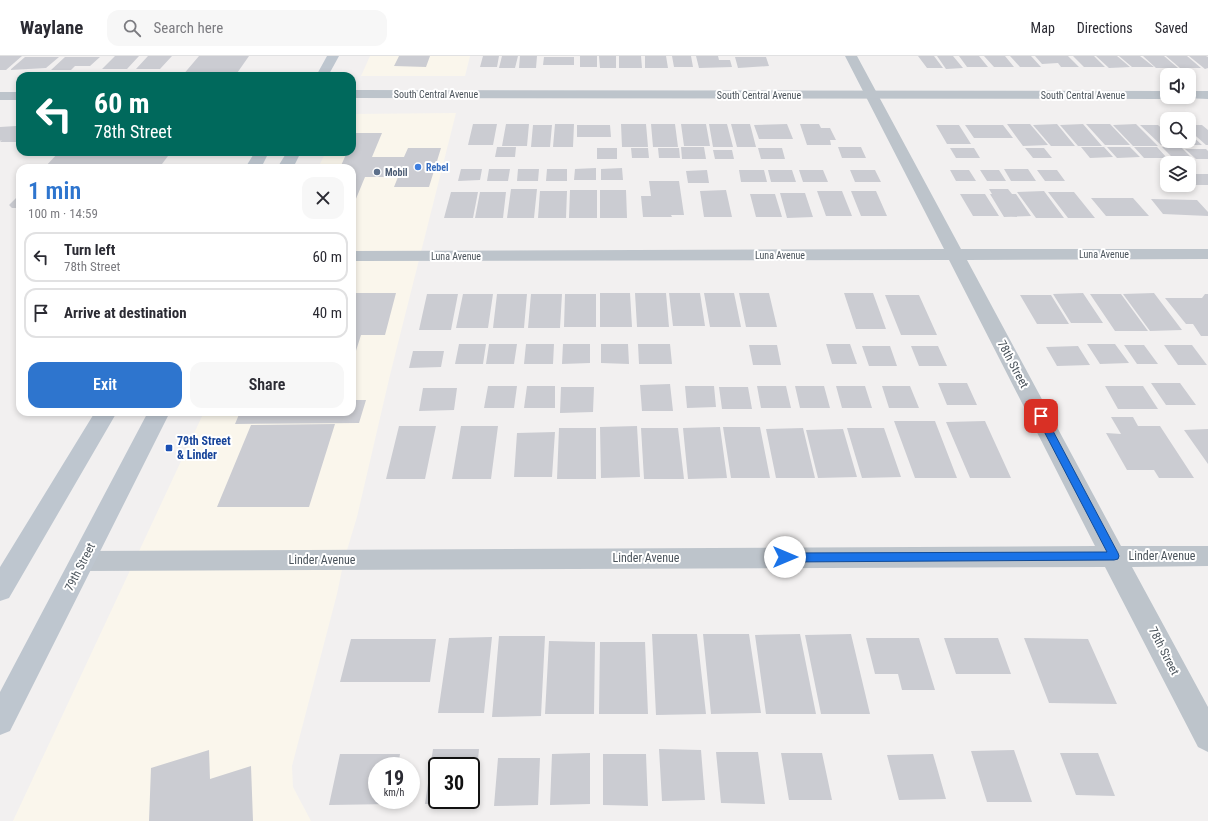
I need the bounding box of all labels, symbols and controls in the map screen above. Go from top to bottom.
search box [107,10,387,46]
text: Waylane [20,16,83,39]
icon: search [121,17,143,39]
text: Search here [153,19,223,37]
text: Map [1031,20,1055,36]
text: Directions [1077,20,1133,36]
text: Saved [1155,20,1188,36]
map controls [1160,68,1196,192]
button: sound [1160,68,1196,104]
text: 60 m [94,87,150,120]
icon: left [28,88,80,140]
street label: South Central Avenue [394,89,478,100]
street label: South Central Avenue [717,90,801,101]
street label: South Central Avenue [1041,90,1125,101]
button: search [1160,112,1196,148]
text: 78th Street [94,121,172,142]
button: layers [1160,156,1196,192]
marker: Rebel [413,162,423,172]
place label: Rebel [426,162,449,173]
marker: Mobil [372,167,382,177]
place label: Mobil [385,167,408,178]
text: 1 min [28,177,81,205]
button: close [302,177,344,219]
text: 100 m · 14:59 [28,206,98,221]
text: Turn left [64,241,115,259]
icon: left [30,246,52,268]
text: 60 m [312,248,342,266]
street label: Luna Avenue [1079,249,1129,260]
street label: Luna Avenue [755,250,805,261]
street label: Luna Avenue [431,251,481,262]
text: 78th Street [64,259,120,274]
icon: arrive [30,302,52,324]
text: Arrive at destination [64,304,187,322]
text: 40 m [312,304,342,322]
street label: 78th Street [995,338,1032,391]
button: Exit [28,362,182,408]
button: Share [190,362,344,408]
pin [1024,399,1058,433]
icon: arrive [1030,405,1052,427]
place label: 79th Street & Linder [177,434,231,462]
marker: 79th Street & Linder [164,443,174,453]
position arrow [764,536,806,578]
street label: 79th Street [62,540,98,593]
street label: Linder Avenue [1129,549,1196,563]
street label: Linder Avenue [613,551,680,565]
street label: Linder Avenue [289,553,356,567]
street label: 78th Street [1146,625,1182,678]
speed limit sign: 30 [428,757,480,809]
text: 19 [384,766,404,790]
text: km/h [384,787,404,798]

